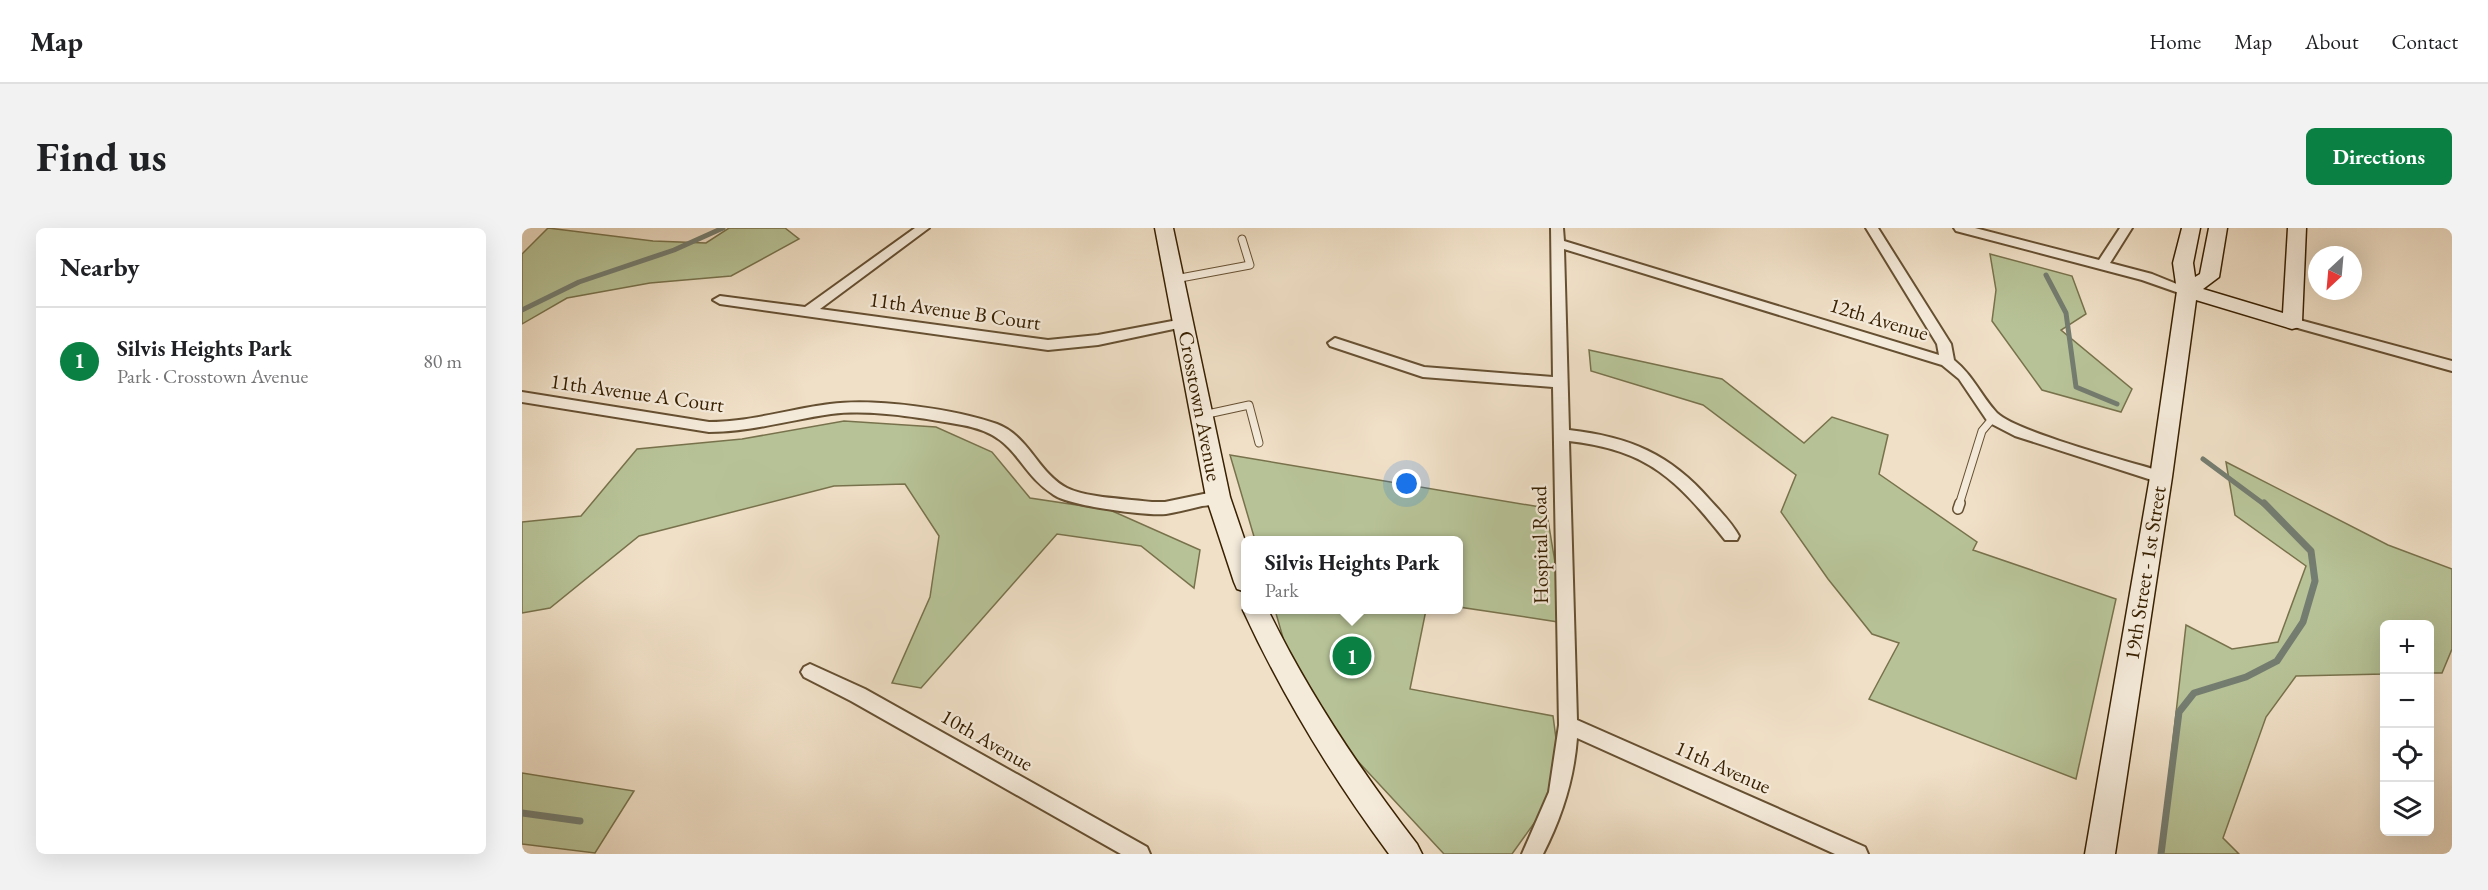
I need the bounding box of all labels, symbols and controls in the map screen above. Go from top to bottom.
text: Map [30,23,83,59]
text: Home [2149,28,2201,55]
text: Map [2234,28,2272,55]
text: About [2305,28,2358,55]
text: Contact [2391,28,2458,55]
button: Directions [2306,128,2452,185]
text: Find us [36,129,167,184]
north arrow [2308,246,2362,300]
text: Nearby [60,250,140,284]
street label: 11th Avenue B Court [868,285,1043,336]
street label: 12th Avenue [1826,291,1932,346]
street label: Crosstown Avenue [1173,328,1228,483]
text: Silvis Heights Park [117,334,292,363]
text: 1 [74,348,85,374]
text: 80 m [423,348,462,374]
text: Park · Crosstown Avenue [117,363,308,389]
street label: 11th Avenue A Court [549,367,726,418]
your location [1392,469,1421,498]
street label: 19th Street - 1st Street [2117,484,2172,662]
street label: Hospital Road [1525,485,1554,604]
popup [1241,536,1463,614]
text: Silvis Heights Park [1265,548,1439,577]
text: Park [1265,577,1299,603]
map controls [2380,620,2434,836]
button: + [2380,620,2434,674]
pin: 1 [1332,634,1372,678]
button: − [2380,674,2434,728]
street label: 10th Avenue [936,702,1038,777]
button: locate [2380,728,2434,782]
street label: 11th Avenue [1671,733,1775,800]
button: layers [2380,782,2434,836]

